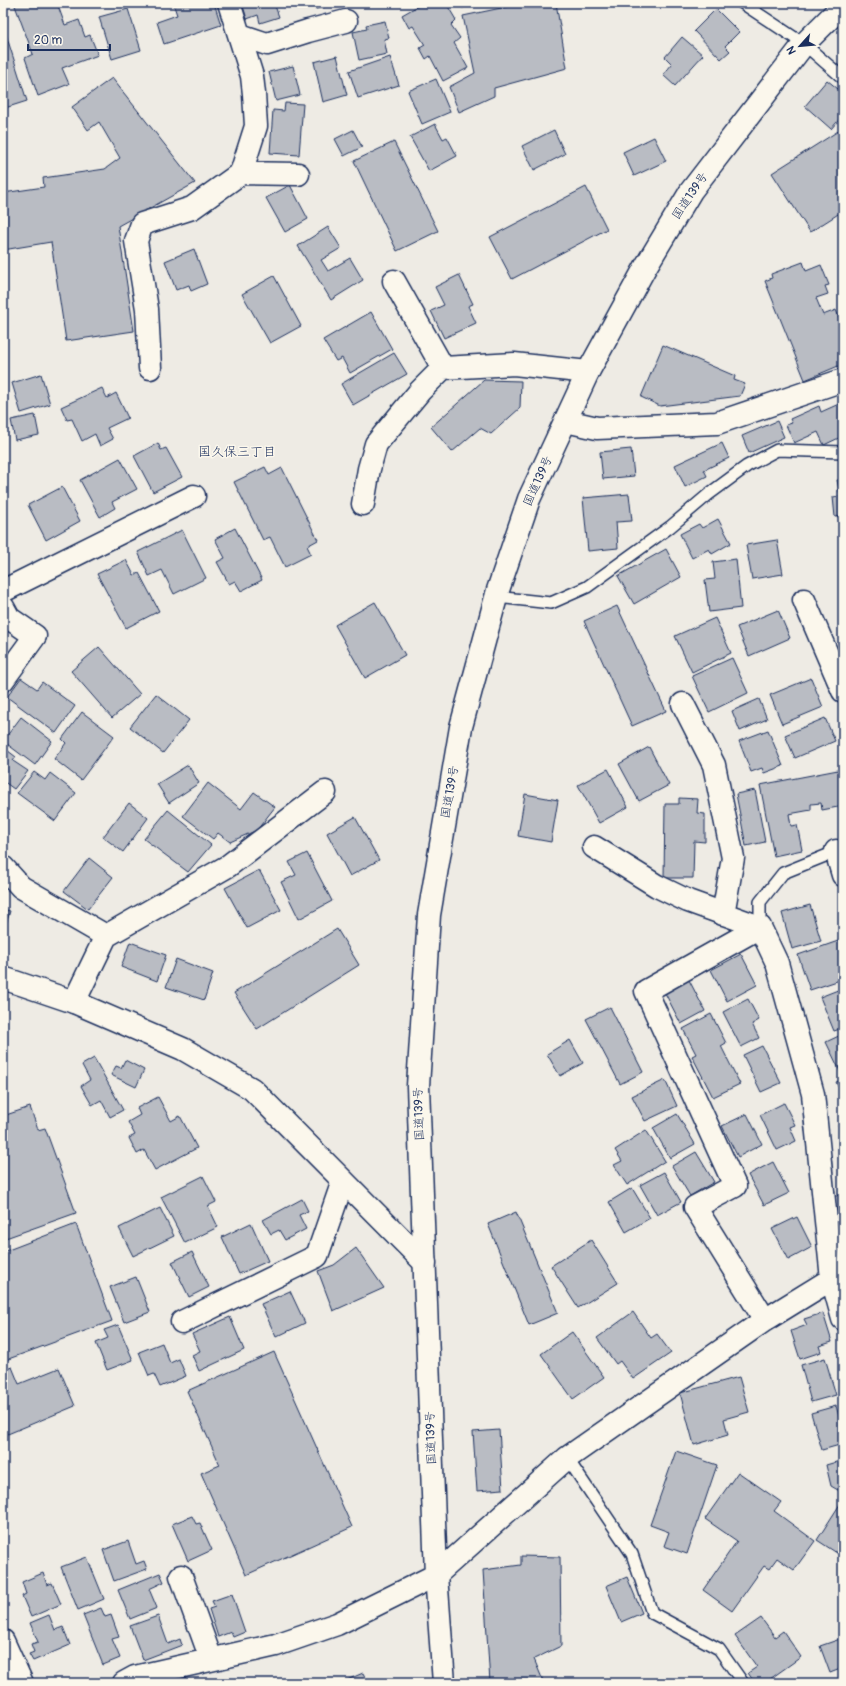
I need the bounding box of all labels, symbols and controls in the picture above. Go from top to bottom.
scale bar [28,26,110,52]
north arrow [780,26,820,66]
text: 20 m [34,33,63,48]
text: N [784,44,799,57]
street label: 国道139号 [669,170,711,222]
district label: 国久保三丁目 [198,444,276,460]
street label: 国道139号 [520,453,556,509]
street label: 国道139号 [438,764,462,820]
street label: 国道139号 [411,1087,427,1141]
street label: 国道139号 [423,1411,439,1465]

